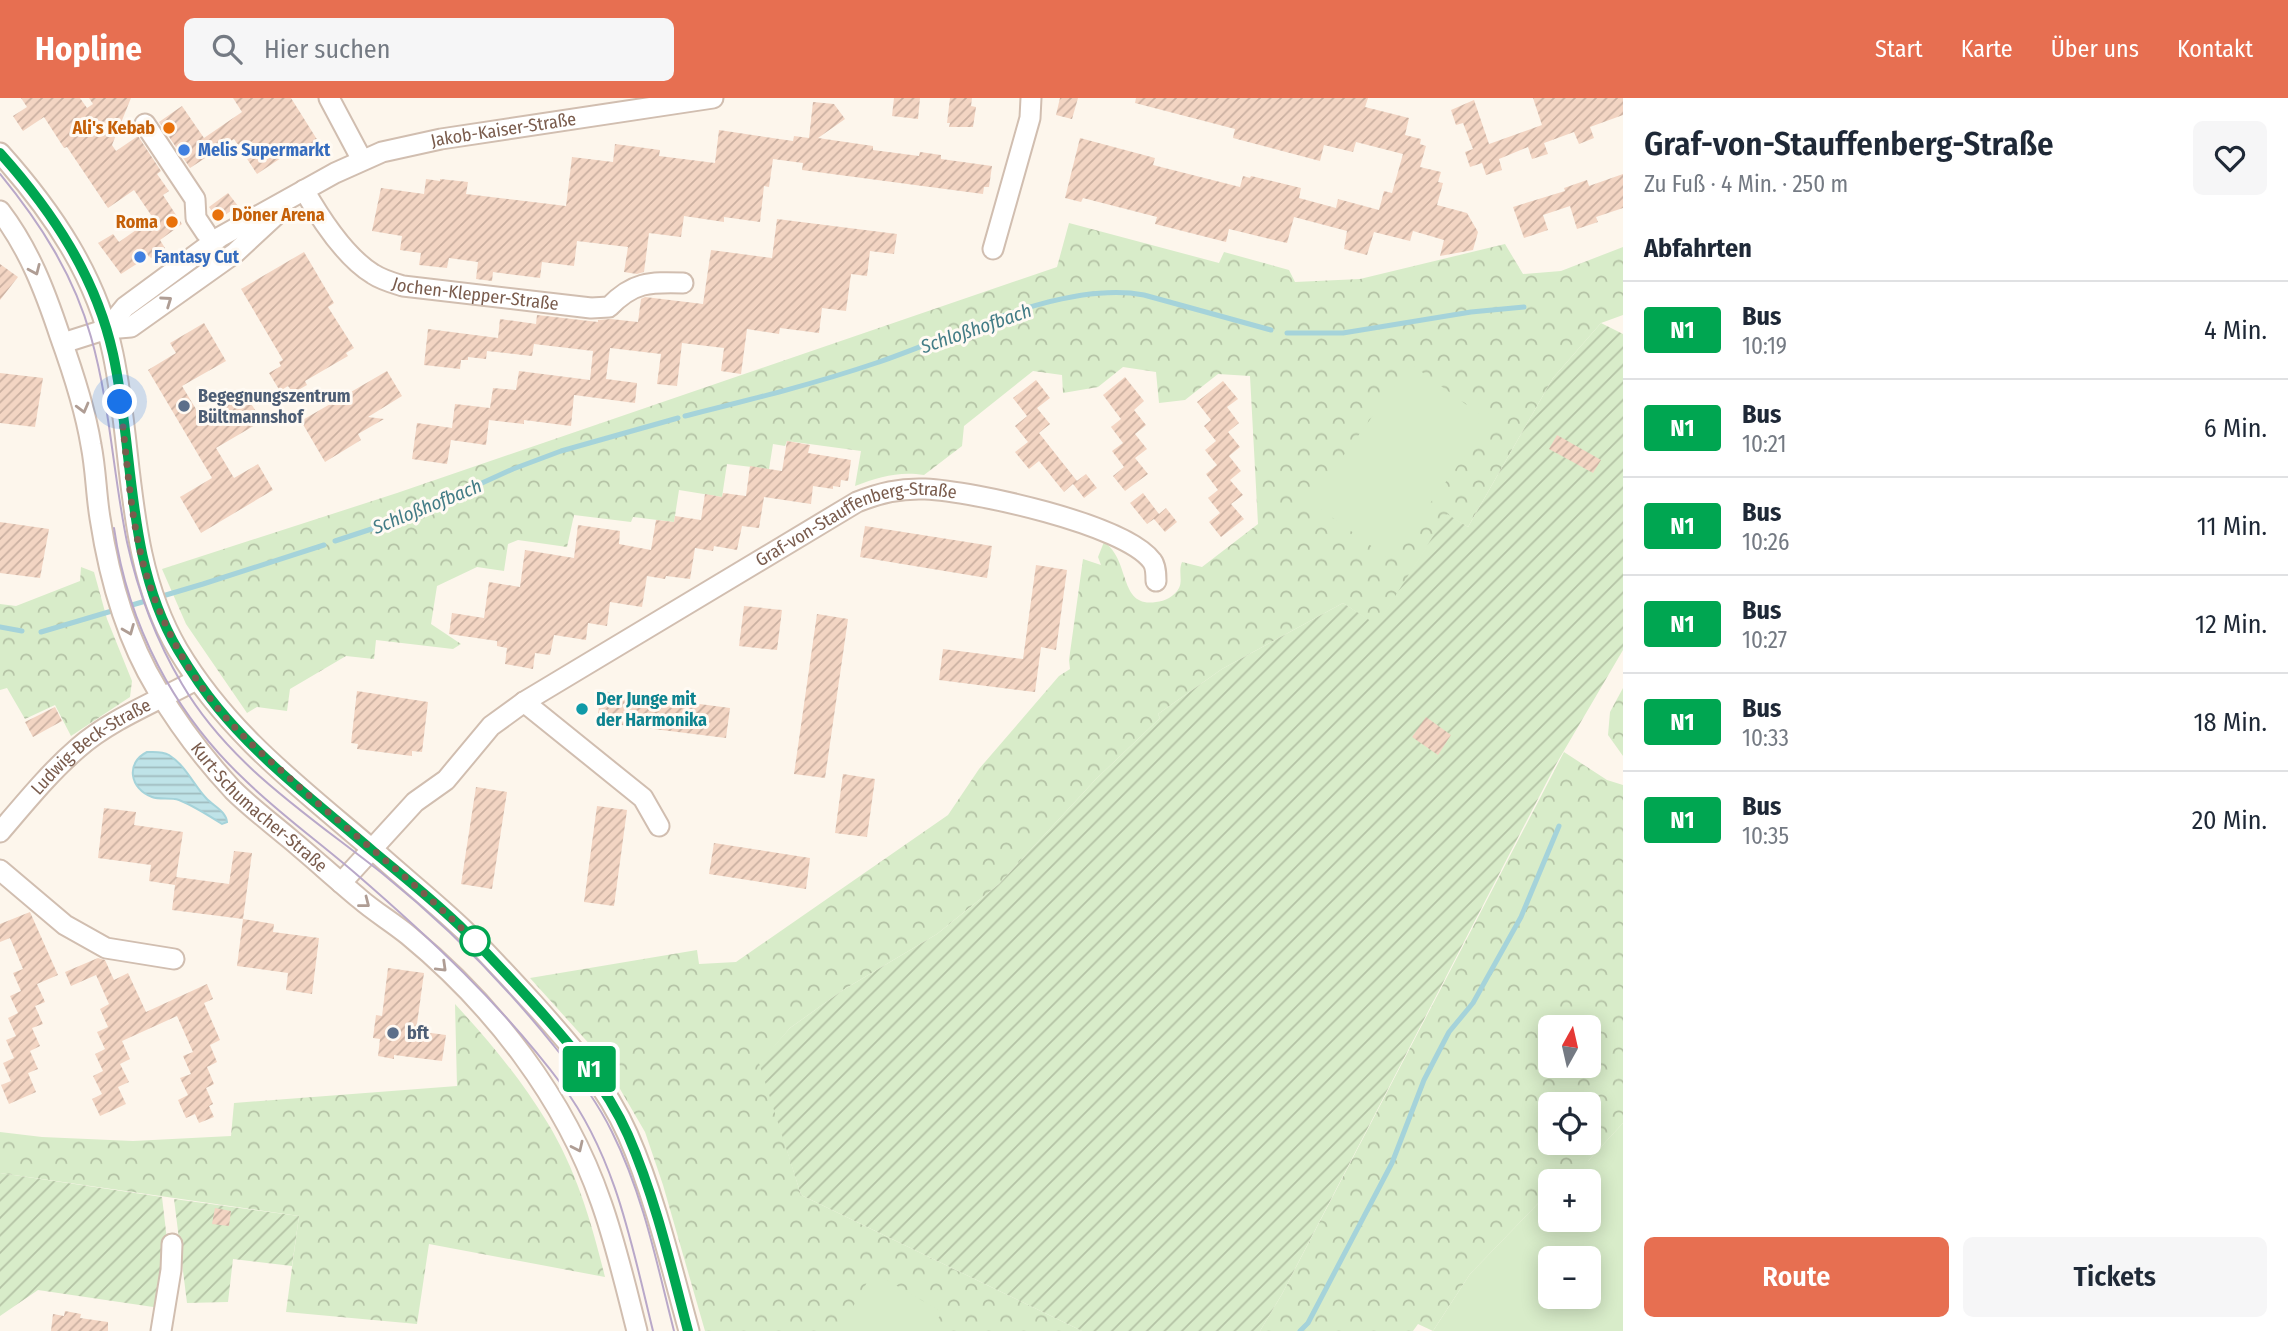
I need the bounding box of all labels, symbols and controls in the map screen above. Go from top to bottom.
search box [184,18,674,81]
text: Hopline [35,29,142,69]
icon: search [208,30,246,68]
text: Hier suchen [264,34,390,65]
text: Start [1875,35,1923,63]
text: Karte [1961,35,2013,63]
text: Über uns [2051,35,2139,63]
text: Kontakt [2177,35,2253,63]
street label: Jakob-Kaiser-Straße [429,108,578,152]
place label: Ali's Kebab [72,117,155,139]
marker: Ali's Kebab [161,120,177,136]
button: heart [2193,121,2267,195]
text: Graf-von-Stauffenberg-Straße [1644,124,2054,164]
place label: Melis Supermarkt [198,139,331,161]
marker: Melis Supermarkt [176,142,192,158]
text: Zu Fuß · 4 Min. · 250 m [1644,170,1848,198]
place label: Döner Arena [232,204,325,226]
marker: Döner Arena [210,207,226,223]
place label: Roma [116,211,158,233]
marker: Roma [164,214,180,230]
text: Abfahrten [1644,233,1752,264]
place label: Fantasy Cut [154,246,240,268]
marker: Fantasy Cut [132,249,148,265]
one-way arrow [27,263,41,275]
street label: Jochen-Klepper-Straße [389,272,560,315]
one-way arrow [159,297,172,309]
water label: Schloßhofbach [917,299,1035,358]
text: Bus [1742,301,1781,332]
text: 4 Min. [2204,315,2267,346]
text: N1 [1670,316,1695,344]
text: 10:19 [1742,332,1787,360]
your location [102,384,137,419]
place label: Begegnungszentrum Bültmannshof [198,385,351,428]
marker: Begegnungszentrum Bültmannshof [176,398,192,414]
text: Bus [1742,399,1781,430]
one-way arrow [75,401,89,413]
text: 6 Min. [2204,413,2267,444]
text: N1 [1670,414,1695,442]
text: 10:21 [1742,430,1786,458]
water label: Schloßhofbach [368,474,485,539]
street label: Graf-von-Stauffenberg-Straße [752,478,958,571]
text: Bus [1742,497,1781,528]
text: 11 Min. [2197,511,2267,542]
text: N1 [1670,512,1695,540]
text: 10:26 [1742,528,1789,556]
text: Bus [1742,595,1781,626]
text: 12 Min. [2195,609,2267,640]
text: N1 [1670,610,1695,638]
one-way arrow [121,624,135,636]
text: 10:27 [1742,626,1787,654]
place label: Der Junge mit der Harmonika [596,688,707,731]
text: Bus [1742,693,1781,724]
street label: Ludwig-Beck-Straße [26,694,155,799]
marker: Der Junge mit der Harmonika [574,701,590,717]
text: 18 Min. [2193,707,2267,738]
text: N1 [1670,708,1695,736]
text: 10:33 [1742,724,1789,752]
street label: Kurt-Schumacher-Straße [186,738,332,877]
text: Bus [1742,791,1781,822]
text: 20 Min. [2192,805,2267,836]
text: N1 [1670,806,1695,834]
text: 10:35 [1742,822,1789,850]
one-way arrow [358,894,370,907]
unlabelled marker [460,926,490,956]
one-way arrow [434,958,447,971]
north arrow [1538,1015,1601,1078]
map controls [1538,1015,1601,1309]
place label: bft [407,1022,430,1044]
marker: bft [385,1025,401,1041]
line badge: N1 [558,1046,620,1092]
text: N1 [577,1055,601,1083]
button: locate [1538,1092,1601,1155]
one-way arrow [570,1140,584,1152]
button: + [1538,1169,1601,1232]
button: Route [1644,1237,1949,1317]
button: Tickets [1963,1237,2267,1317]
button: − [1538,1246,1601,1309]

